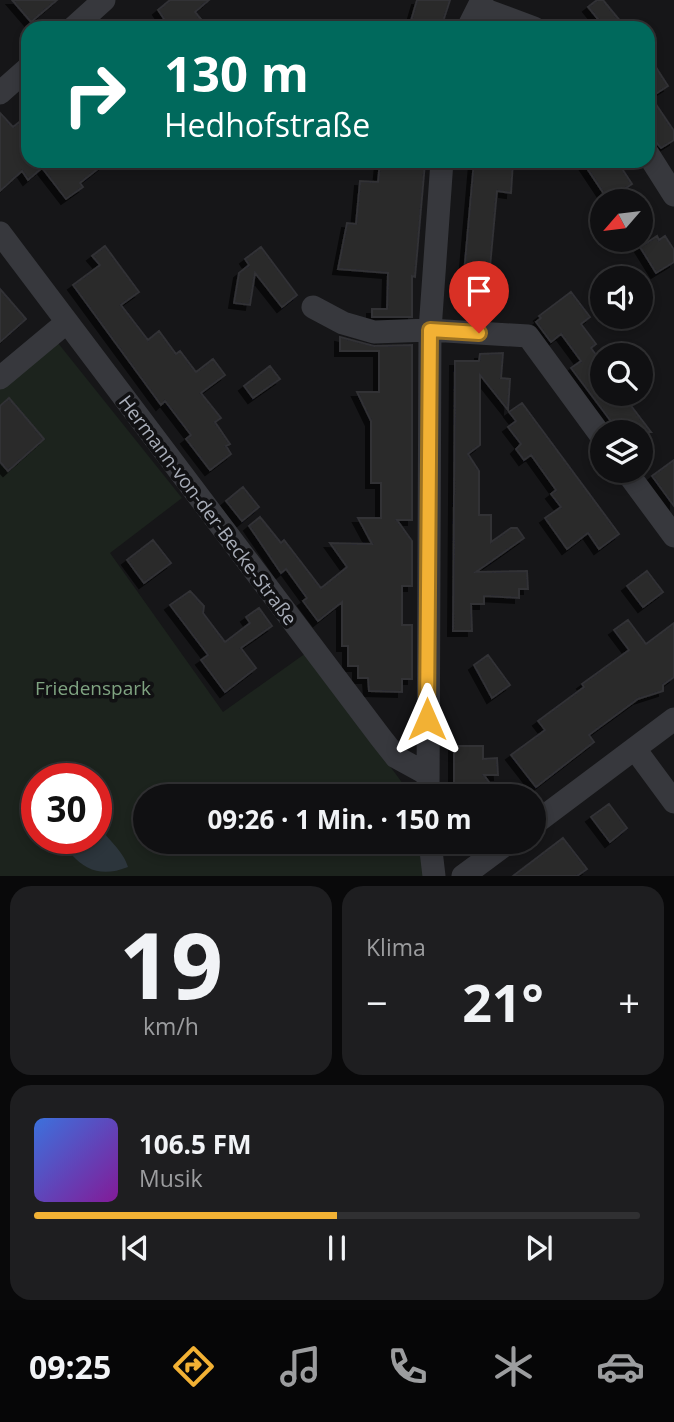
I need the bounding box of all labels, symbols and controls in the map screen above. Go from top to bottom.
text: 130 m [164,40,309,106]
icon: right [49,49,140,140]
text: Hedhofstraße [164,103,370,146]
north arrow [590,189,653,252]
map controls [590,189,653,483]
pin [449,261,509,333]
button: sound [590,266,653,329]
icon: arrive [460,272,498,310]
button: search [590,343,653,406]
street label: Hermann-von-der-Becke-Straße [113,390,303,630]
button: layers [590,420,653,483]
park label: Friedenspark [35,675,151,701]
position arrow [390,682,464,756]
speed limit sign: 30 [21,763,112,854]
text: 09:26 · 1 Min. · 150 m [207,801,472,837]
text: 19 [119,902,223,1026]
text: Klima [366,931,426,963]
text: 21° [462,966,544,1037]
text: − [366,976,388,1028]
text: + [618,976,640,1028]
text: km/h [143,1010,199,1042]
text: 106.5 FM [139,1126,251,1162]
text: Musik [139,1162,203,1194]
icon: previous [116,1229,154,1267]
icon: pause [318,1229,356,1267]
icon: next [520,1229,558,1267]
icon: directions [169,1342,218,1391]
icon: music [276,1342,325,1391]
icon: phone [383,1342,432,1391]
icon: climate [489,1342,538,1391]
icon: car [596,1342,645,1391]
text: 09:25 [29,1345,111,1388]

